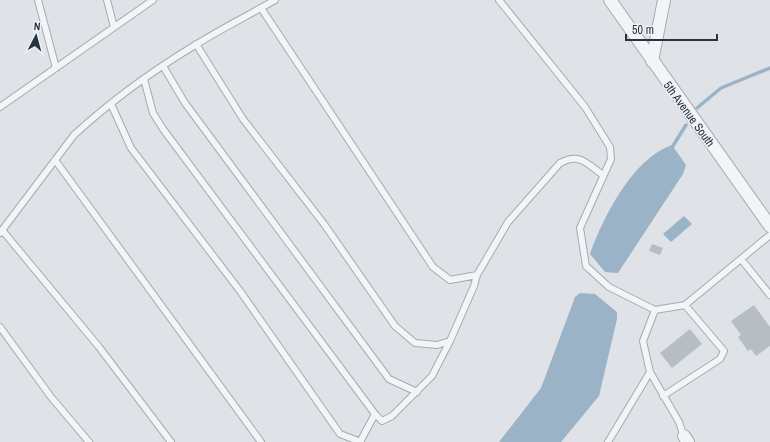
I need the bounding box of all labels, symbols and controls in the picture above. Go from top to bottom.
north arrow [16,16,56,56]
scale bar [626,16,717,42]
text: N [33,19,41,33]
text: 50 m [632,22,654,38]
street label: 5th Avenue South [660,78,718,150]

